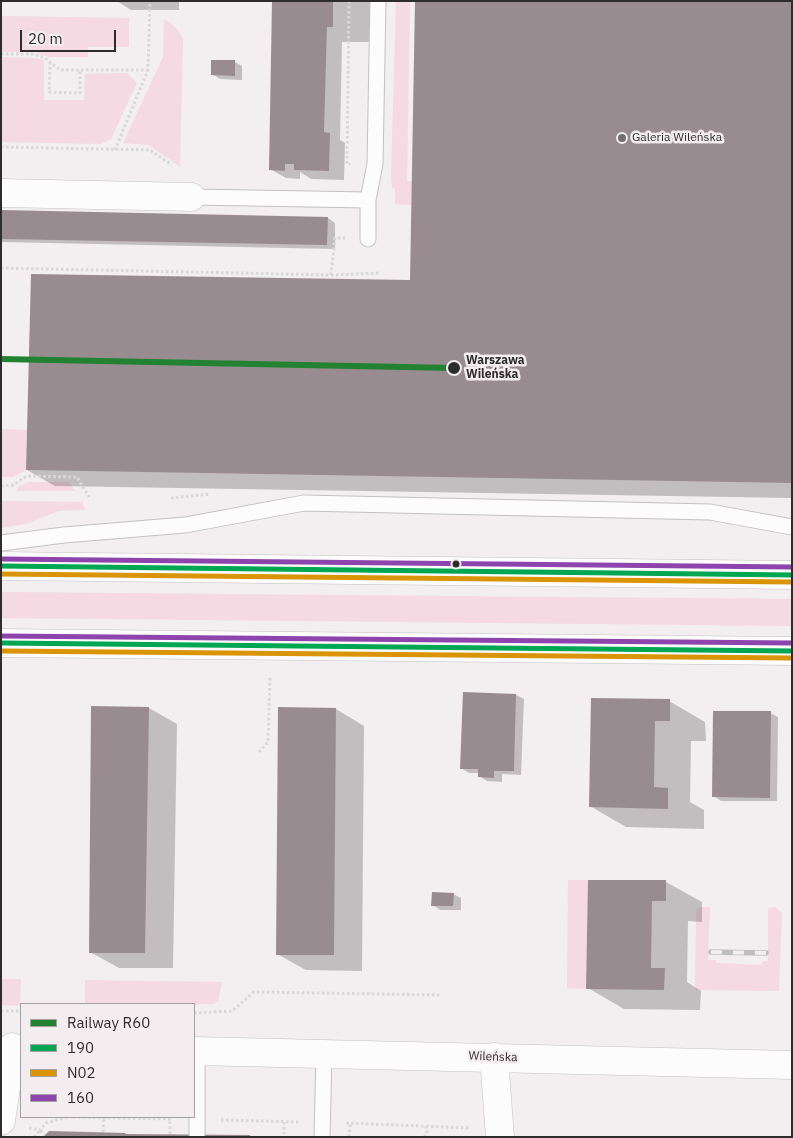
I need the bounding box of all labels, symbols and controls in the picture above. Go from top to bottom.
scale bar [22,20,119,52]
text: 20 m [28,29,63,48]
place label: Galeria Wileńska [632,131,722,145]
marker: Galeria Wileńska [616,132,628,144]
place label: Warszawa Wileńska [466,354,525,382]
marker: Warszawa Wileńska [446,360,462,376]
unlabelled marker [451,559,461,569]
legend [20,1003,195,1118]
text: Railway R60 [67,1013,150,1032]
text: 190 [67,1038,94,1057]
street label: Wileńska [468,1049,518,1065]
text: N02 [67,1063,96,1082]
text: 160 [67,1088,94,1107]

